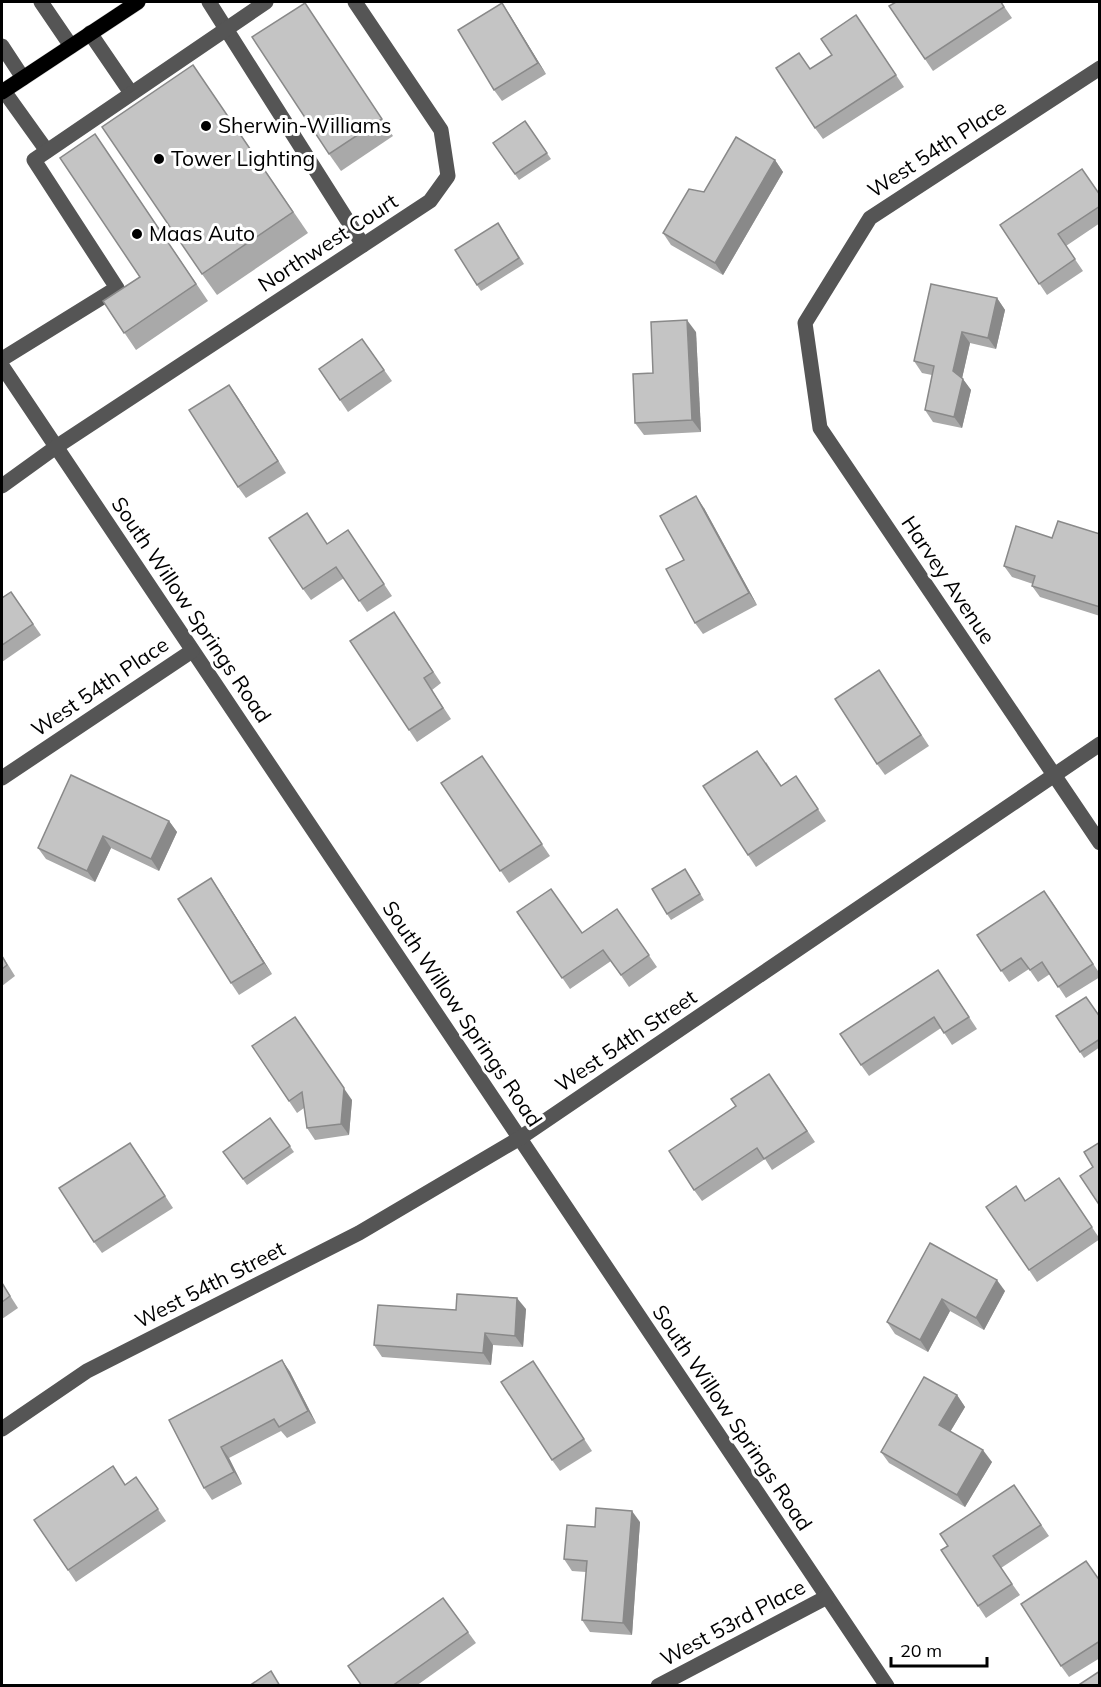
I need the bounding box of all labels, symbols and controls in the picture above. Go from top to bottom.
street label: West 54th Place [862,94,1011,203]
place label: Sherwin-Williams [218,112,391,138]
marker: Sherwin-Williams [199,119,213,133]
place label: Tower Lighting [171,145,315,171]
marker: Tower Lighting [152,152,166,166]
street label: Northwest Court [253,187,402,297]
place label: Maas Auto [149,220,255,246]
marker: Maas Auto [130,227,144,241]
street label: South Willow Springs Road [106,492,277,727]
street label: Harvey Avenue [896,510,1001,648]
street label: West 54th Place [26,631,173,742]
street label: South Willow Springs Road [377,896,548,1131]
street label: West 54th Street [550,983,701,1097]
street label: West 54th Street [130,1235,289,1333]
street label: South Willow Springs Road [647,1300,818,1535]
street label: West 53rd Place [656,1573,809,1671]
scale bar [891,1630,987,1668]
text: 20 m [900,1639,942,1662]

